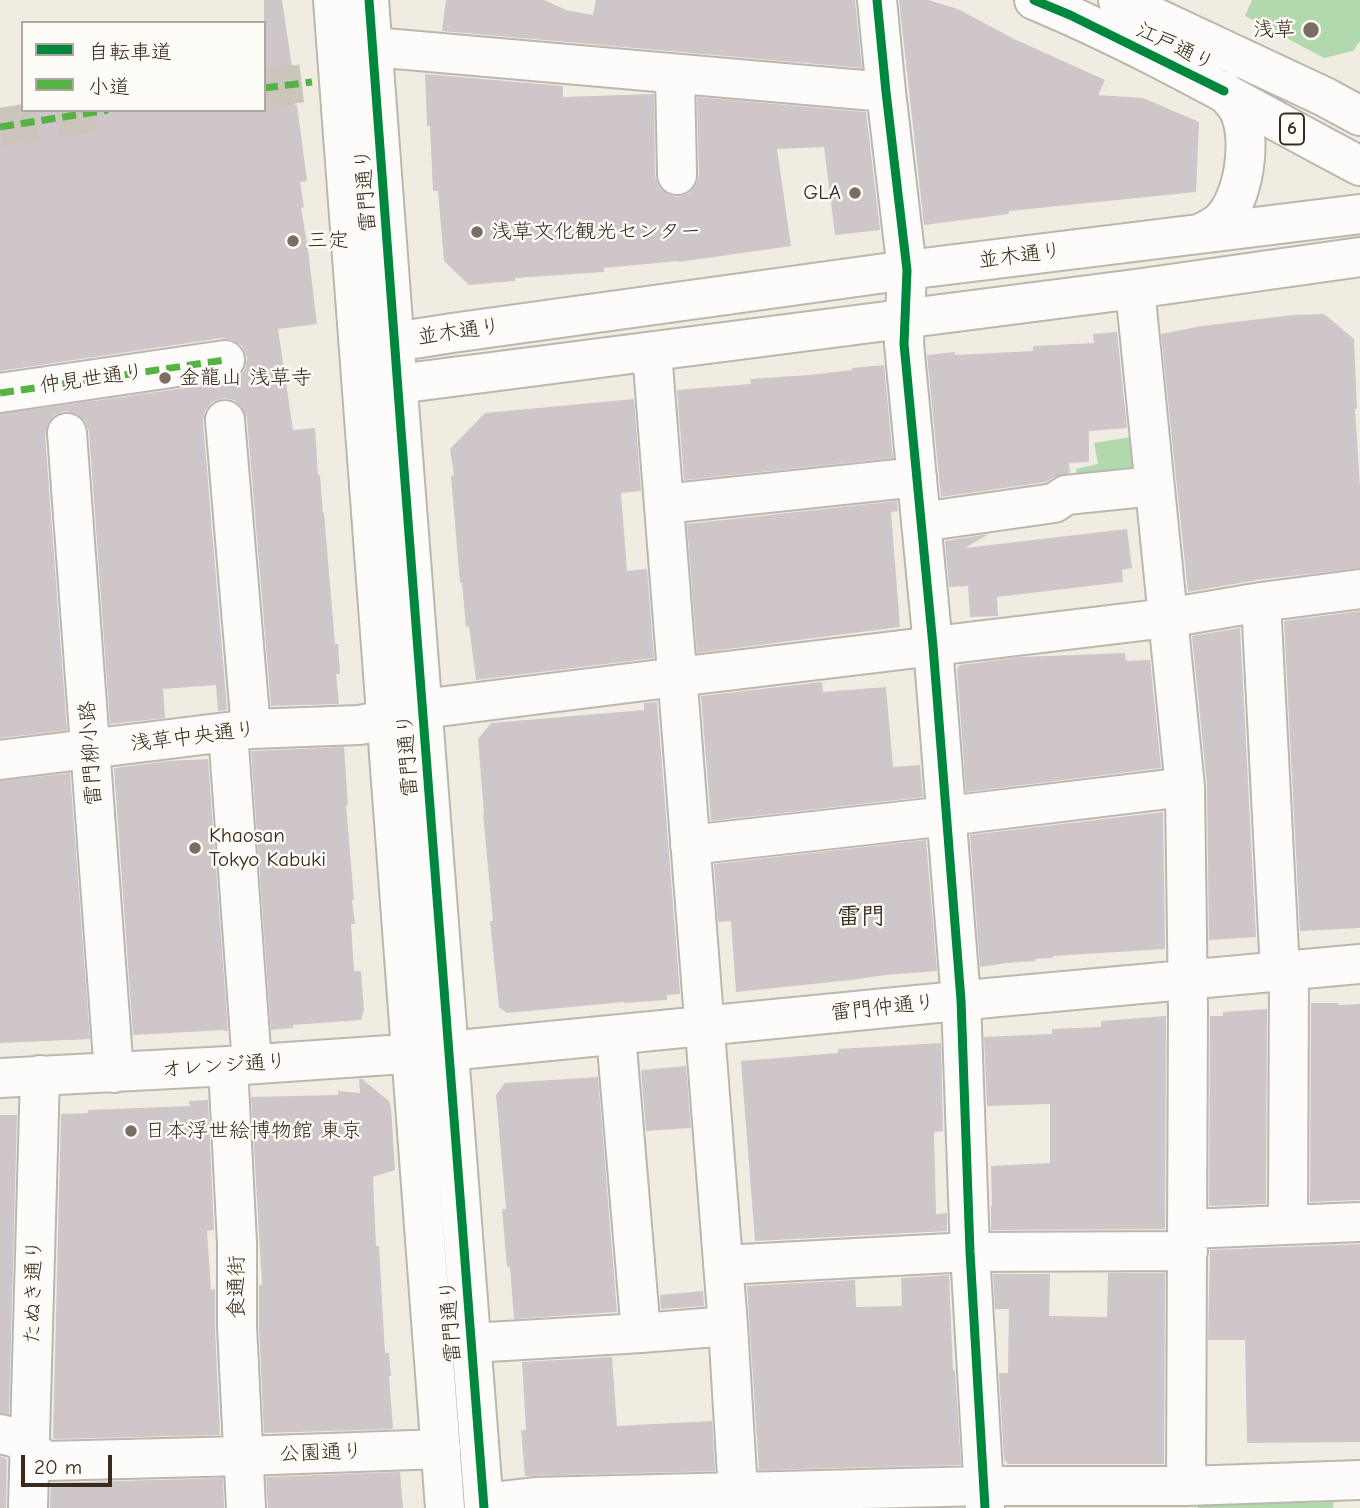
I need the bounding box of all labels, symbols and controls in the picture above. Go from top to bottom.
street label: 江戸通り [1132,17,1218,77]
place label: 浅草 [1253,17,1295,43]
marker: 浅草 [1301,20,1321,40]
legend [21,21,266,112]
text: 自転車道 [88,40,172,64]
text: 小道 [88,75,130,99]
road number: 6 [1280,113,1304,144]
street label: 雷門通り [351,147,381,233]
place label: GLA [803,180,841,206]
marker: GLA [847,185,863,201]
place label: 浅草文化観光センター [491,219,701,245]
marker: 浅草文化観光センター [469,224,485,240]
place label: 三定 [307,228,349,254]
marker: 三定 [285,233,301,249]
street label: 並木通り [977,238,1063,274]
street label: 並木通り [416,314,502,350]
street label: 仲見世通り [38,359,146,399]
place label: 金龍山 浅草寺 [179,365,312,391]
marker: 金龍山 浅草寺 [157,370,173,386]
street label: 雷門柳小路 [75,700,107,806]
street label: 雷門通り [393,712,423,798]
street label: 浅草中央通り [129,717,257,757]
place label: Khaosan Tokyo Kabuki [209,823,326,873]
marker: Khaosan Tokyo Kabuki [187,840,203,856]
district label: 雷門 [837,903,885,931]
street label: 雷門仲通り [829,990,937,1026]
street label: オレンジ通り [160,1049,288,1083]
place label: 日本浮世絵博物館 東京 [145,1118,362,1144]
marker: 日本浮世絵博物館 東京 [123,1123,139,1139]
street label: たぬき通り [20,1239,48,1345]
street label: 食通街 [224,1256,250,1318]
street label: 雷門通り [436,1278,466,1364]
street label: 公園通り [279,1439,363,1467]
scale bar [24,1442,116,1486]
text: 20 m [34,1455,82,1479]

